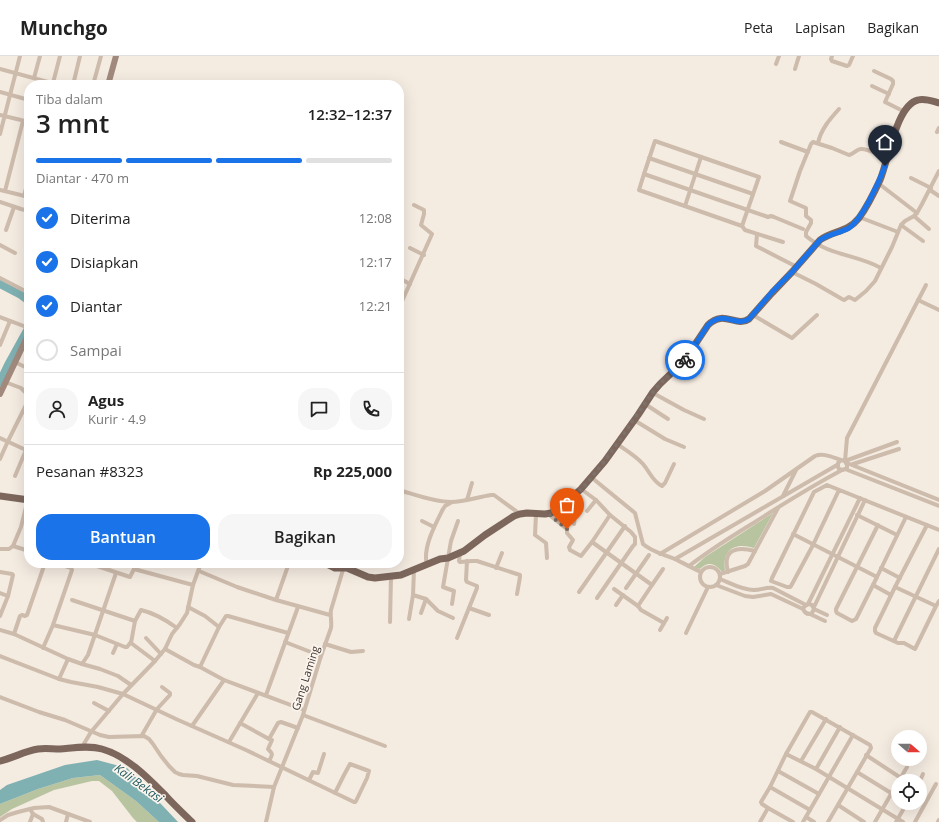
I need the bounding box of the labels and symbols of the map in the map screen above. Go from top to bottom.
pin [868,125,902,166]
courier [665,340,705,380]
pin [550,488,584,529]
street label: Gang Laming [287,644,323,712]
north arrow [891,730,927,766]
water label: Kali Bekasi [111,759,168,807]

